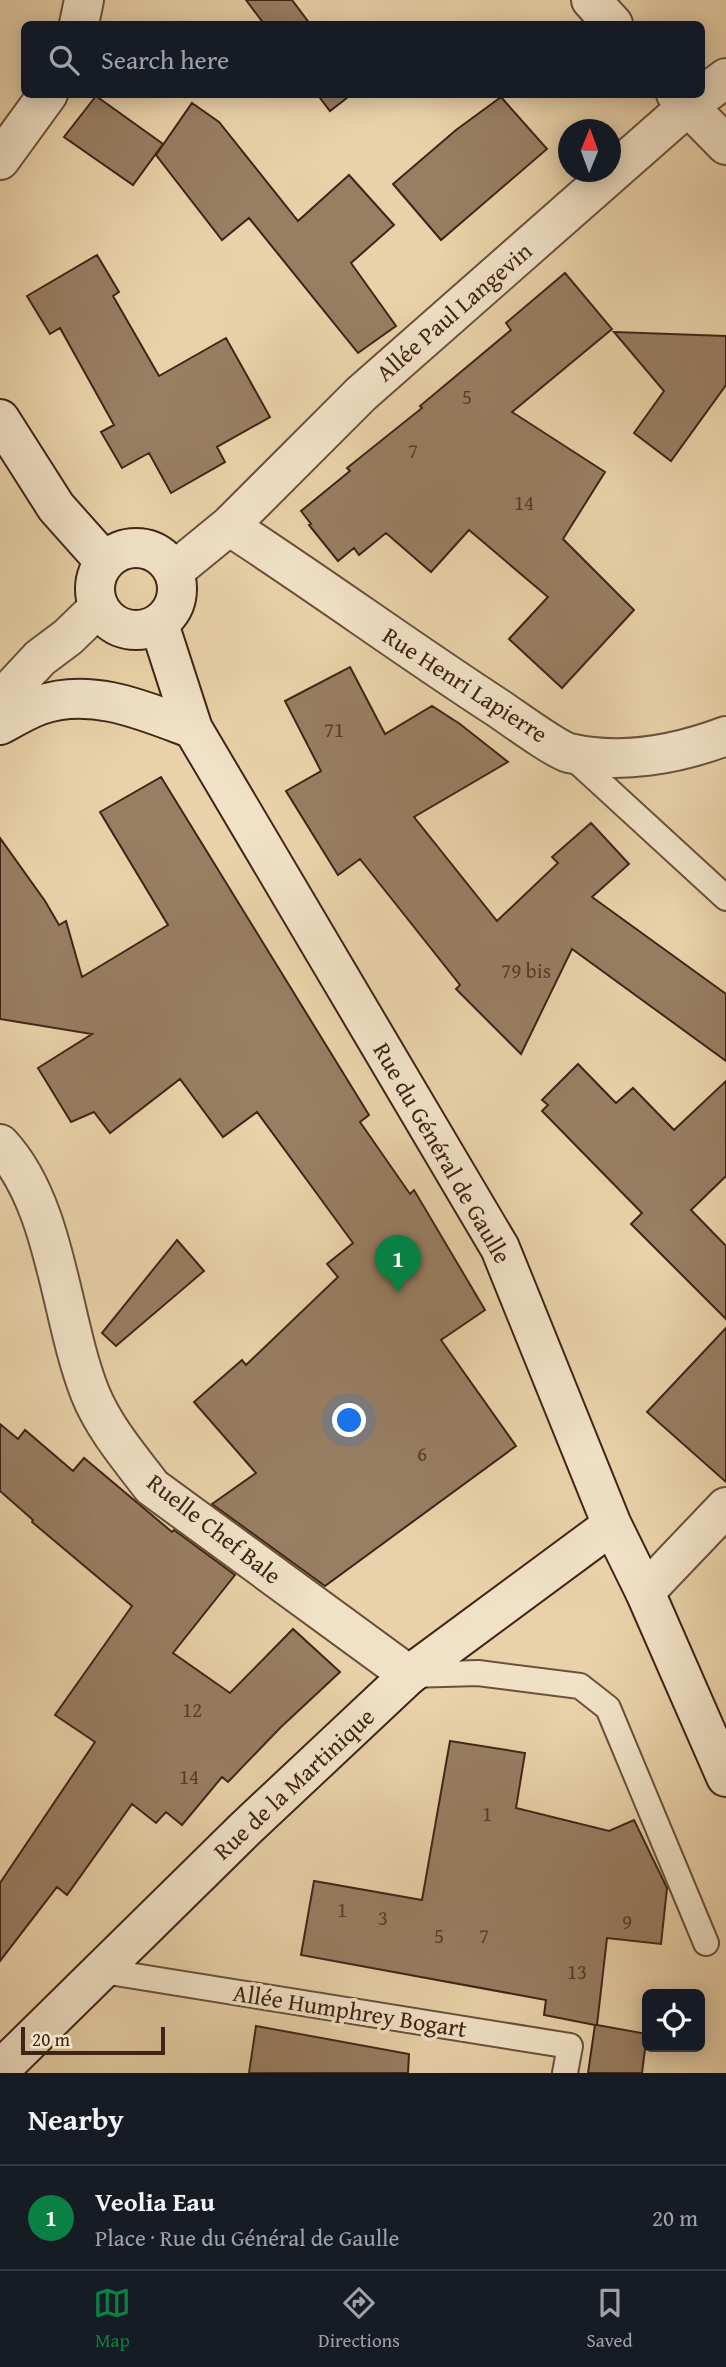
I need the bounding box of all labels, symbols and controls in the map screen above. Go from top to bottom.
search box [21,21,705,98]
text: Search here [101,40,229,79]
icon: search [45,41,83,79]
north arrow [558,119,621,182]
street label: Allée Paul Langevin [368,233,540,389]
house number: 5 [462,381,472,412]
house number: 7 [408,435,418,466]
house number: 14 [514,487,534,518]
street label: Rue Henri Lapierre [376,618,555,751]
house number: 71 [324,714,344,745]
house number: 79 bis [501,955,551,986]
street label: Rue du Général de Gaulle [365,1036,520,1270]
pin: 1 [375,1235,421,1293]
your location [332,1403,366,1437]
house number: 6 [417,1438,427,1469]
street label: Ruelle Chef Bale [140,1465,289,1592]
house number: 12 [182,1694,202,1725]
street label: Rue de la Martinique [205,1699,382,1868]
house number: 14 [179,1761,199,1792]
house number: 1 [482,1798,492,1829]
house number: 1 [337,1894,347,1925]
house number: 3 [378,1902,388,1933]
house number: 9 [622,1906,632,1937]
house number: 5 [434,1920,444,1951]
house number: 7 [479,1920,489,1951]
house number: 13 [567,1956,587,1987]
street label: Allée Humphrey Bogart [231,1975,470,2046]
map controls [642,1989,705,2052]
button: locate [642,1989,705,2052]
scale bar [21,2024,164,2056]
text: 20 m [32,2025,70,2053]
text: Nearby [28,2097,124,2141]
text: Veolia Eau [95,2182,215,2221]
text: 1 [45,2201,57,2234]
text: 20 m [652,2201,698,2234]
text: Place · Rue du Général de Gaulle [95,2221,399,2254]
tab: Map [93,2284,131,2354]
tab: Directions [318,2284,400,2354]
tab: Saved [587,2284,633,2354]

